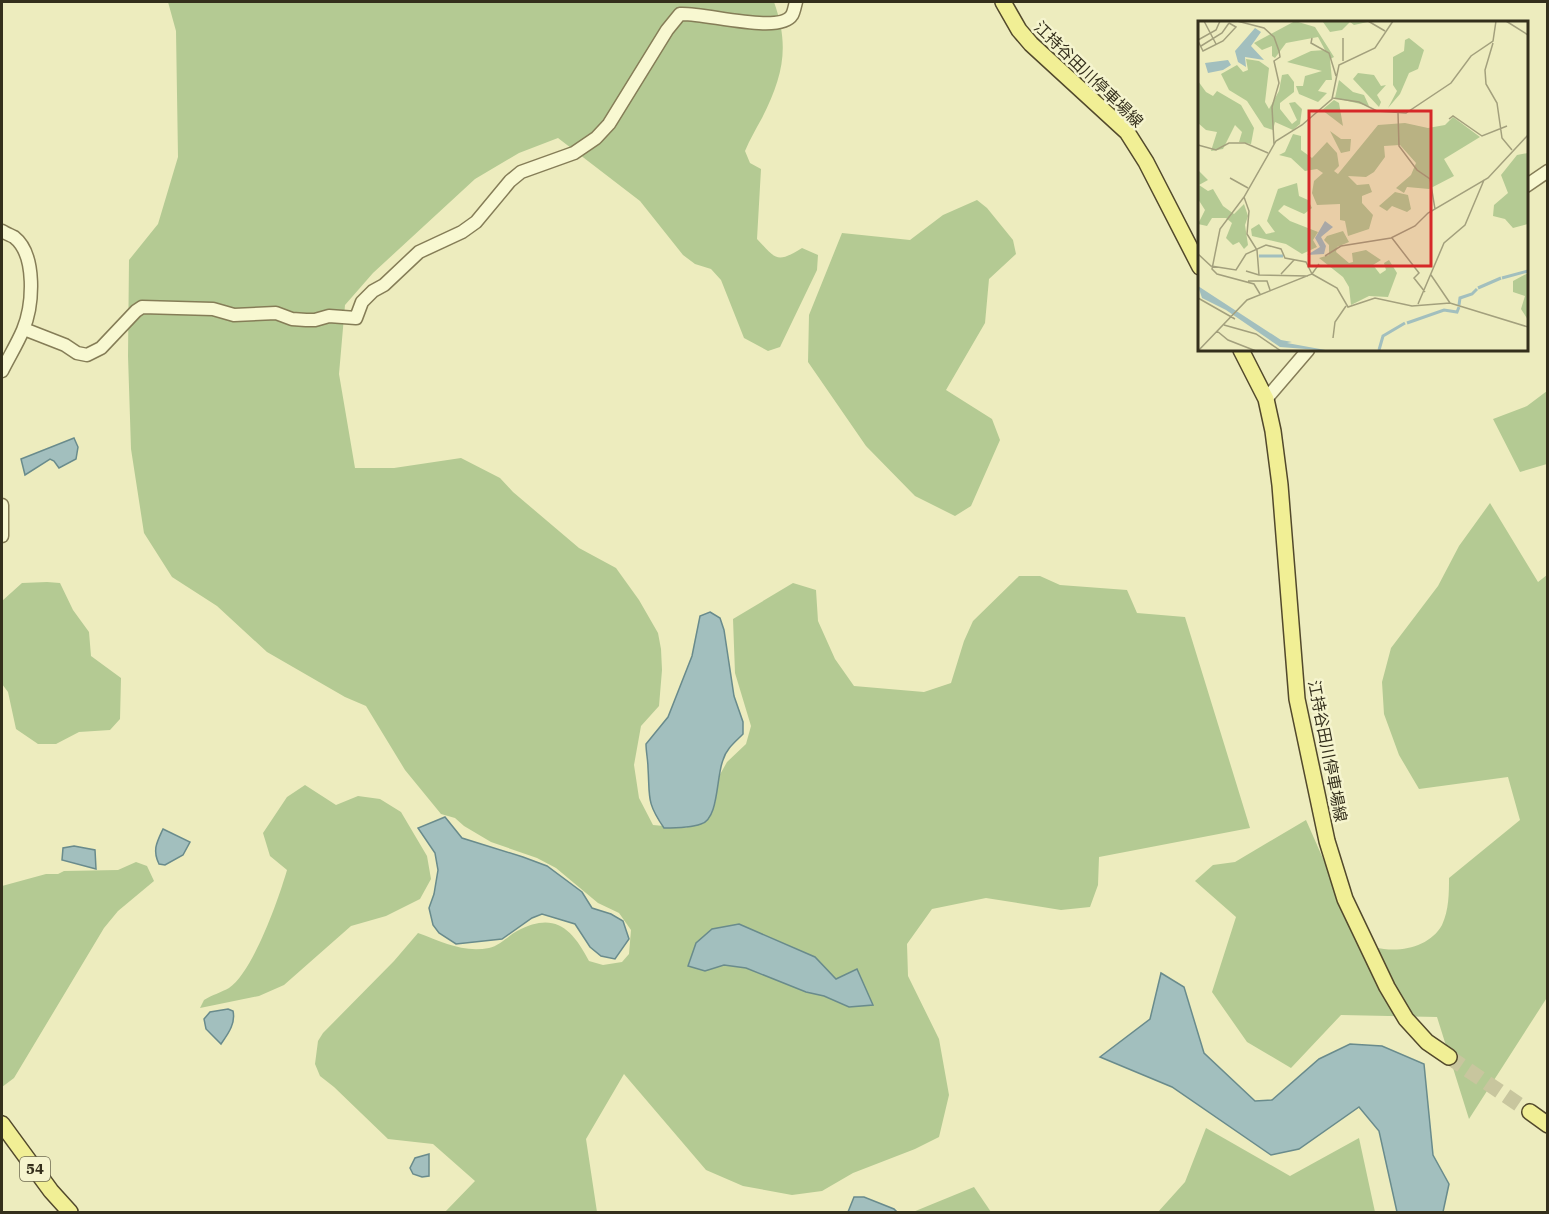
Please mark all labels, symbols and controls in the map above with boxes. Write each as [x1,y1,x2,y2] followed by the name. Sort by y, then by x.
[1030,17,1148,131] street label: 江持谷田川停車場線
[1198,21,1528,351] inset map
[1304,678,1352,824] street label: 江持谷田川停車場線
[20,1157,50,1181] road number: 54

